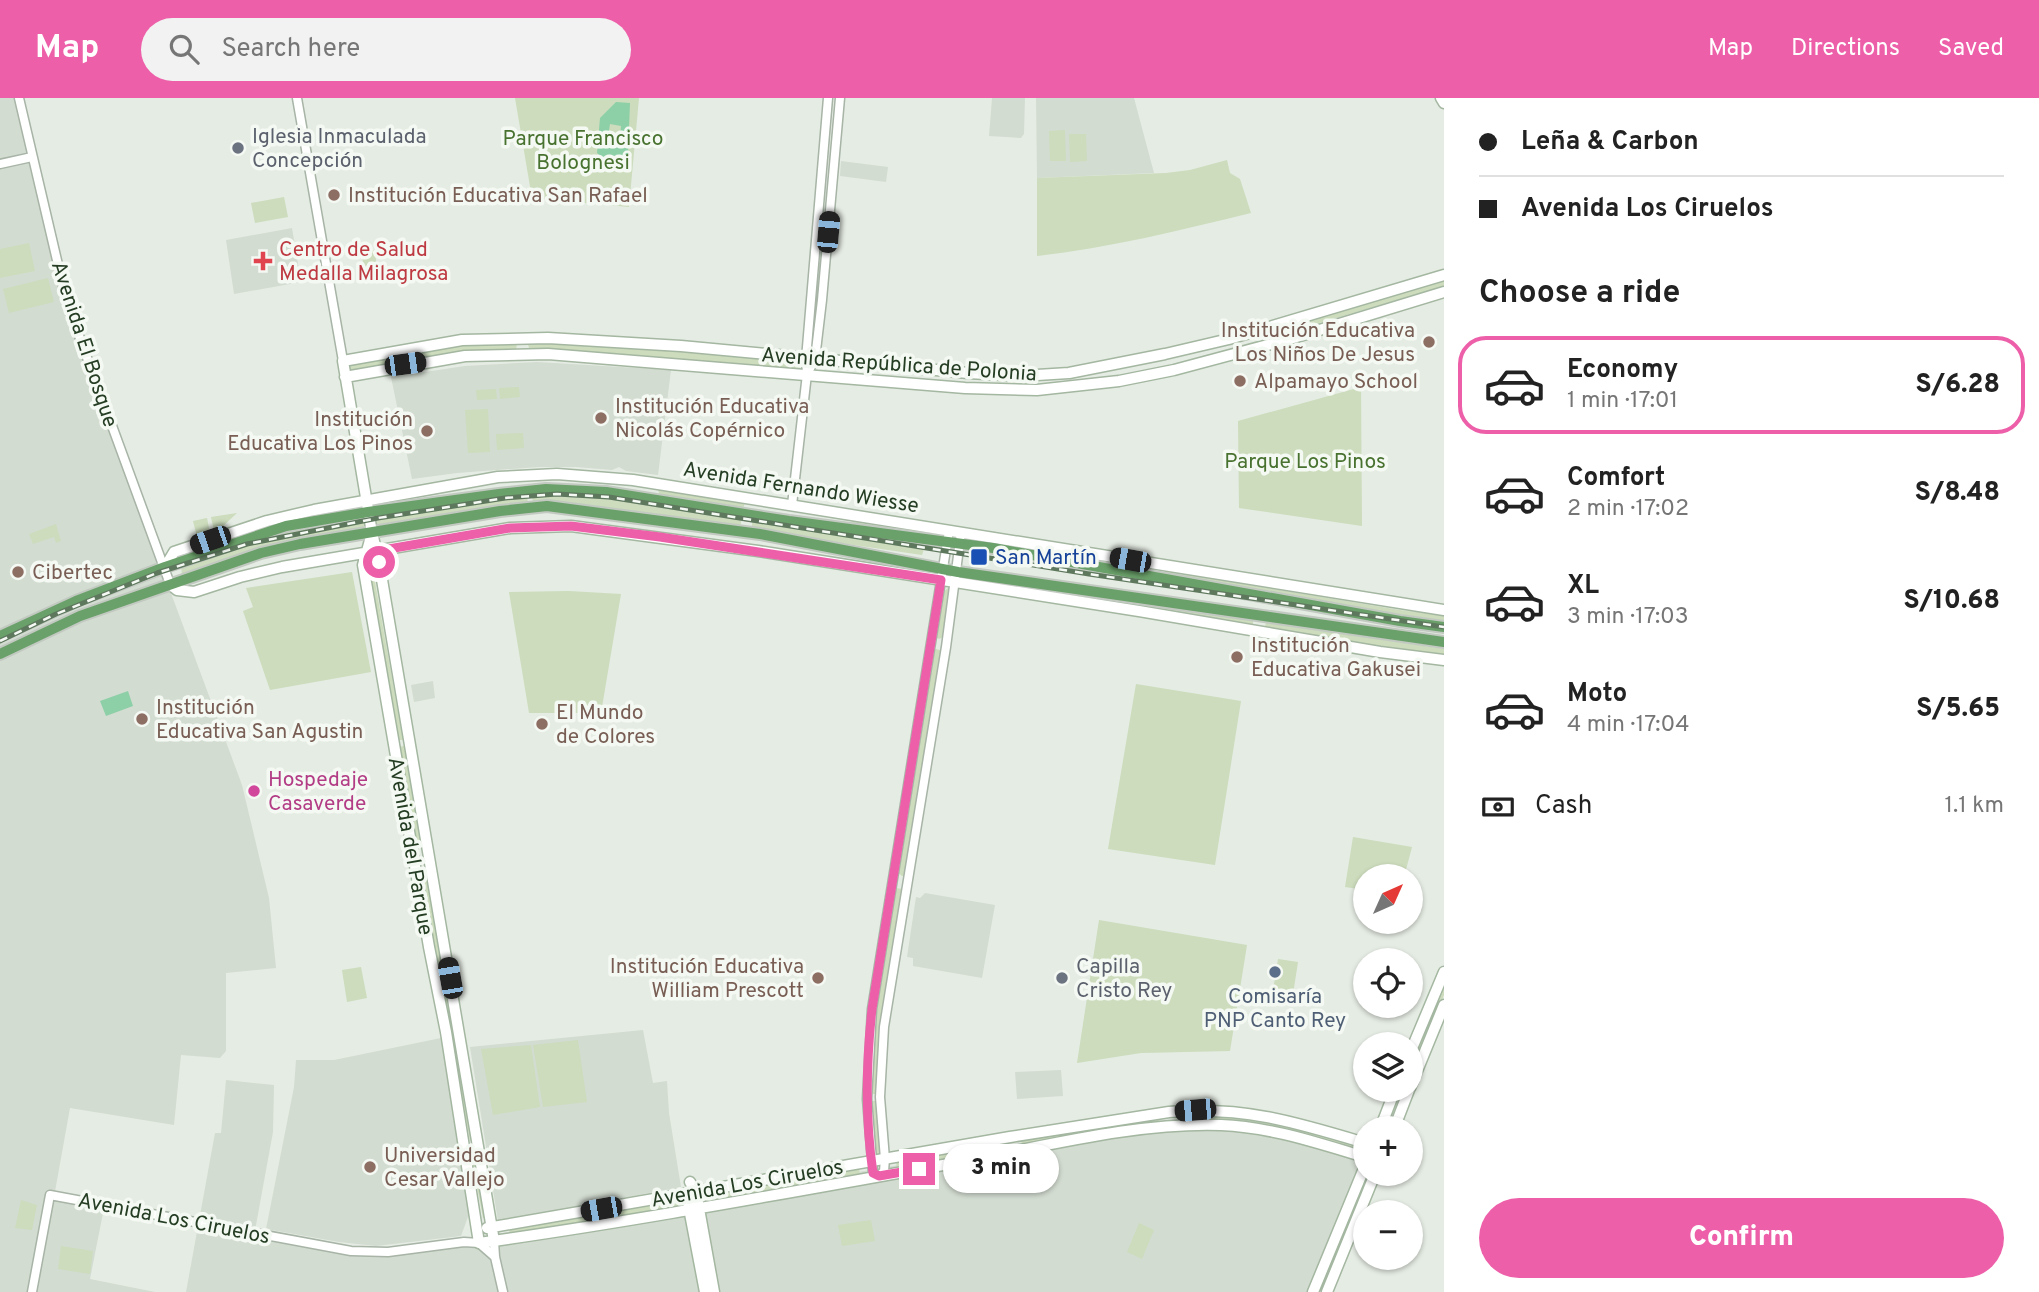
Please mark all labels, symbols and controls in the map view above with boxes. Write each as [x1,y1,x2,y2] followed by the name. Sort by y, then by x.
[141,18,631,81] search box
[35,28,99,70] text: Map
[165,30,203,68] icon: search
[221,33,360,66] text: Search here
[1708,34,1753,64] text: Map
[1791,34,1900,64] text: Directions
[1938,34,2004,64] text: Saved
[252,124,427,175] place label: Iglesia Inmaculada Concepción
[503,126,663,177] park label: Parque Francisco Bolognesi
[1521,126,1699,159] text: Leña & Carbon
[230,140,246,156] marker: Iglesia Inmaculada Concepción
[348,183,648,210] place label: Institución Educativa San Rafael
[326,187,342,203] marker: Institución Educativa San Rafael
[1521,193,1773,226] text: Avenida Los Ciruelos
[816,210,841,254] car
[279,237,448,288] place label: Centro de Salud Medalla Milagrosa
[253,251,273,271] marker: Centro de Salud Medalla Milagrosa
[44,258,123,431] street label: Avenida El Bosque
[1479,274,1680,314] text: Choose a ride
[1221,318,1415,369] place label: Institución Educativa Los Niños De Jesus
[1421,334,1437,350] marker: Institución Educativa Los Niños De Jesus
[760,342,1038,389] street label: Avenida República de Polonia
[383,351,428,377] car
[1483,354,1546,417] icon: car
[1567,354,1678,387] text: Economy
[1254,369,1418,396] place label: Alpamayo School
[1915,369,2000,402] text: S/6.28
[1232,373,1248,389] marker: Alpamayo School
[1567,387,1678,416] text: 1 min · 17:01
[615,394,809,445] place label: Institución Educativa Nicolás Copérnico
[227,407,413,458] place label: Institución Educativa Los Pinos
[593,410,609,426] marker: Institución Educativa Nicolás Copérnico
[419,423,435,439] marker: Institución Educativa Los Pinos
[1224,449,1386,476] park label: Parque Los Pinos
[681,457,921,520] street label: Avenida Fernando Wiesse
[1483,462,1546,525] icon: car
[1567,462,1665,495] text: Comfort
[1915,477,2000,510] text: S/8.48
[1567,495,1689,524] text: 2 min · 17:02
[187,523,234,557] car
[995,545,1097,572] place label: San Martín
[363,546,395,578] route start
[1108,546,1153,574] car
[969,547,989,567] marker: San Martín
[32,560,113,587] place label: Cibertec
[10,564,26,580] marker: Cibertec
[1483,570,1546,633] icon: car
[1567,570,1599,603] text: XL
[1904,585,2000,618] text: S/10.68
[1567,603,1689,632] text: 3 min · 17:03
[1251,633,1421,684] place label: Institución Educativa Gakusei
[1229,649,1245,665] marker: Institución Educativa Gakusei
[1483,678,1546,741] icon: car
[1567,678,1627,711] text: Moto
[1916,693,2000,726] text: S/5.65
[156,695,363,746] place label: Institución Educativa San Agustin
[556,700,655,751] place label: El Mundo de Colores
[134,711,150,727] marker: Institución Educativa San Agustin
[1567,711,1690,740] text: 4 min · 17:04
[534,716,550,732] marker: El Mundo de Colores
[381,755,438,937] street label: Avenida del Parque
[268,767,368,818] place label: Hospedaje Casaverde
[246,783,262,799] marker: Hospedaje Casaverde
[1479,788,1517,826] icon: cash
[1535,790,1592,823] text: Cash
[1945,792,2004,821] text: 1.1 km
[1353,864,1423,934] north arrow
[1353,864,1423,1270] map controls
[1353,948,1423,1018] button: locate
[610,954,804,1005] place label: Institución Educativa William Prescott
[1076,954,1172,1005] place label: Capilla Cristo Rey
[437,955,464,1001] car
[1267,964,1283,980] marker: Comisaría PNP Canto Rey
[810,970,826,986] marker: Institución Educativa William Prescott
[1054,970,1070,986] marker: Capilla Cristo Rey
[1204,984,1346,1035] place label: Comisaría PNP Canto Rey
[1353,1032,1423,1102] button: layers
[1174,1098,1217,1122] car
[1353,1116,1423,1186] button: +
[384,1143,505,1194] place label: Universidad Cesar Vallejo
[944,1144,1059,1194] callout: 3 min
[903,1153,935,1185] route end
[649,1154,846,1215] street label: Avenida Los Ciruelos
[971,1154,1031,1183] text: 3 min
[362,1159,378,1175] marker: Universidad Cesar Vallejo
[75,1188,272,1251] street label: Avenida Los Ciruelos
[579,1195,624,1223] car
[1479,1198,2004,1278] button: Confirm
[1353,1200,1423,1270] button: −

